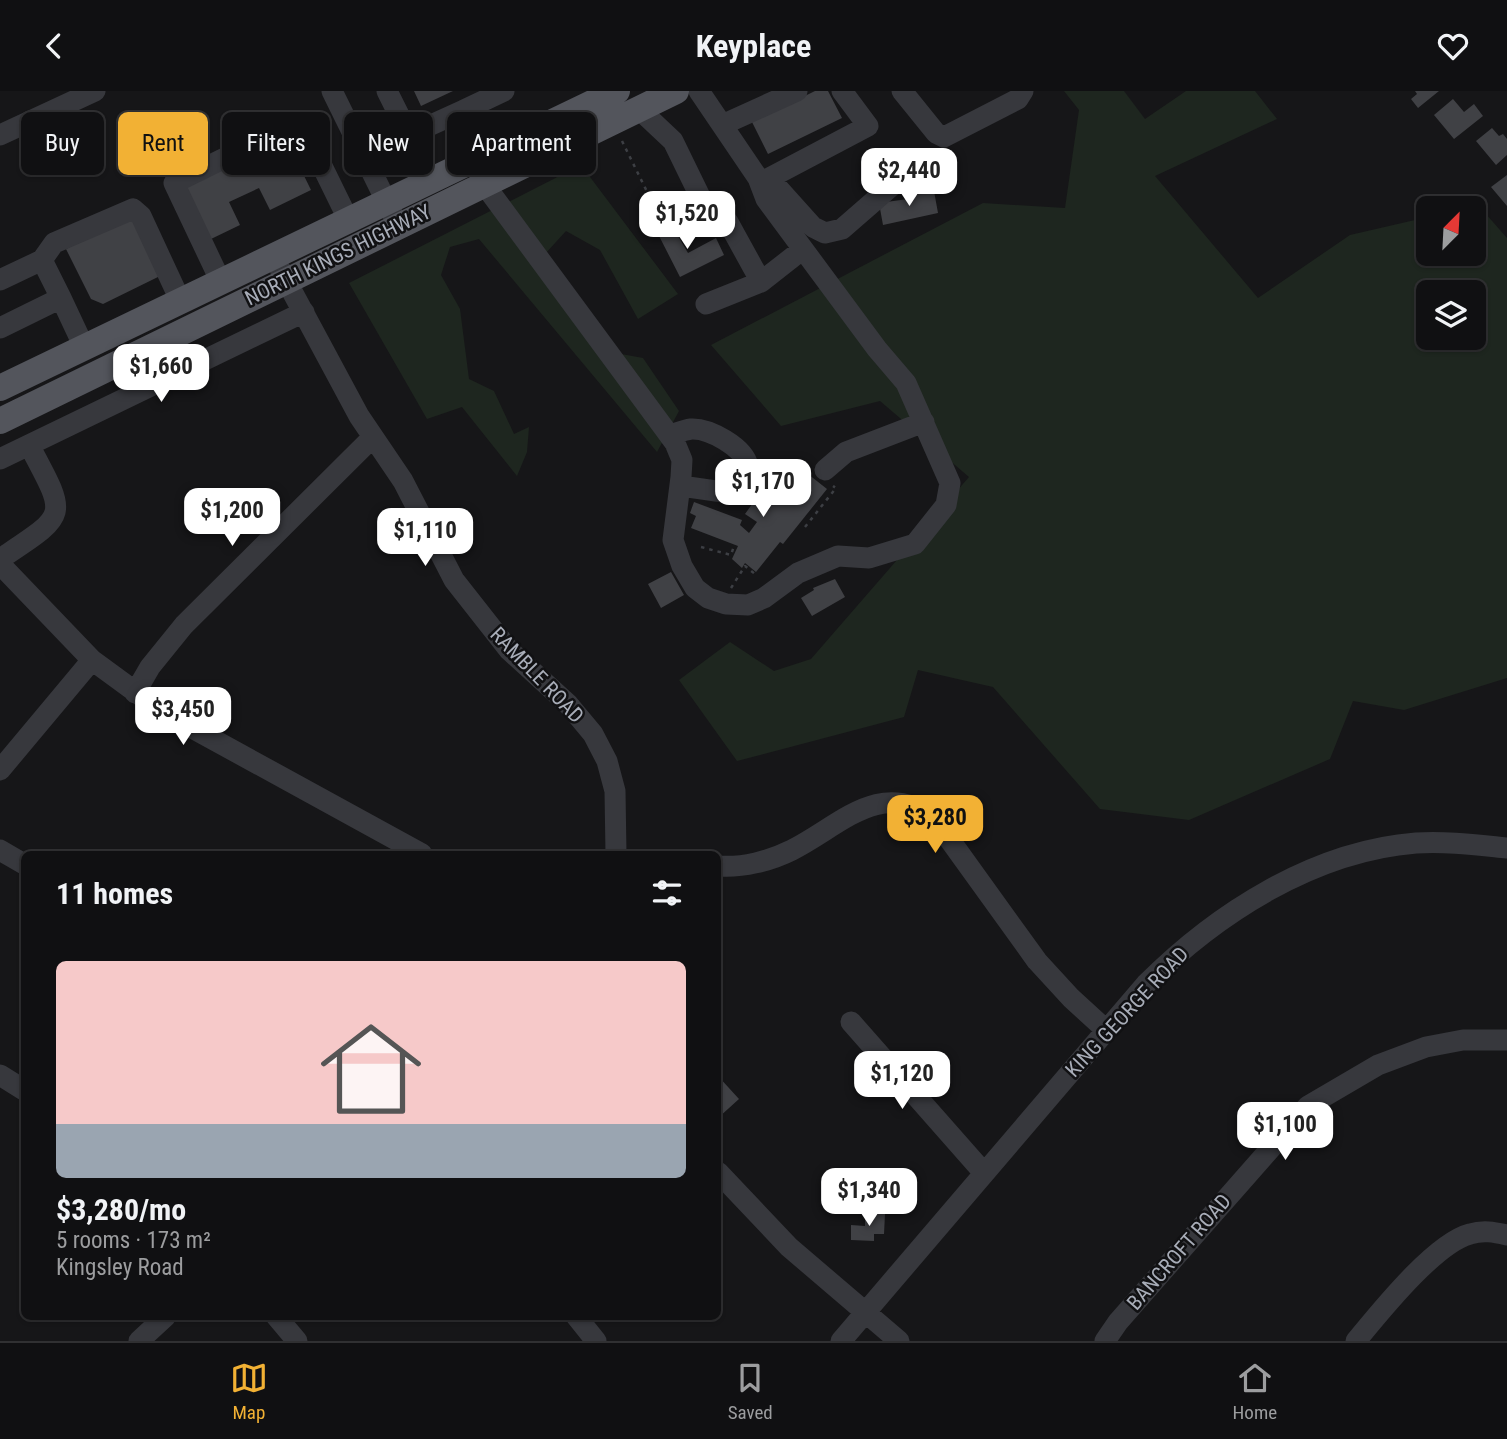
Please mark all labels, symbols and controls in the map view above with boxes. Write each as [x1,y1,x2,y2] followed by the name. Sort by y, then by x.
[35,27,73,65] icon: back
[696,27,811,65] text: Keyplace
[1434,27,1472,65] icon: heart
[21,112,104,175] chip: Buy
[118,112,208,175] chip: Rent
[222,112,330,175] chip: Filters
[344,112,433,175] chip: New
[447,112,596,175] chip: Apartment
[852,149,966,208] pin: $2,440
[877,157,941,184] text: $2,440
[630,191,744,251] pin: $1,520
[1416,196,1486,266] north arrow
[1416,196,1486,350] map controls
[241,200,435,310] street label: NORTH KINGS HIGHWAY
[655,200,719,227] text: $1,520
[1416,280,1486,350] button: layers
[104,345,218,404] pin: $1,660
[129,353,193,380] text: $1,660
[706,459,820,519] pin: $1,170
[731,468,795,495] text: $1,170
[175,489,289,548] pin: $1,200
[200,497,264,524] text: $1,200
[368,509,482,568] pin: $1,110
[393,517,457,544] text: $1,110
[485,622,589,728] street label: RAMBLE ROAD
[126,687,240,747] pin: $3,450
[151,696,215,723] text: $3,450
[878,795,992,855] pin: $3,280
[903,804,967,831] text: $3,280
[648,874,686,912] icon: filters
[56,876,173,911] text: 11 homes
[1061,942,1193,1082] street label: KING GEORGE ROAD
[308,1006,434,1132] icon: home
[845,1051,959,1111] pin: $1,120
[870,1060,934,1087] text: $1,120
[1228,1103,1342,1162] pin: $1,100
[1253,1111,1317,1138] text: $1,100
[812,1169,926,1228] pin: $1,340
[837,1177,901,1204] text: $1,340
[1122,1189,1236,1315] street label: BANCROFT ROAD
[56,1192,186,1227] text: $3,280/mo
[56,1227,211,1254] text: 5 rooms · 173 m²
[56,1254,184,1281] text: Kingsley Road
[230,1359,268,1424] tab: Map
[728,1359,773,1424] tab: Saved
[1233,1359,1277,1424] tab: Home

